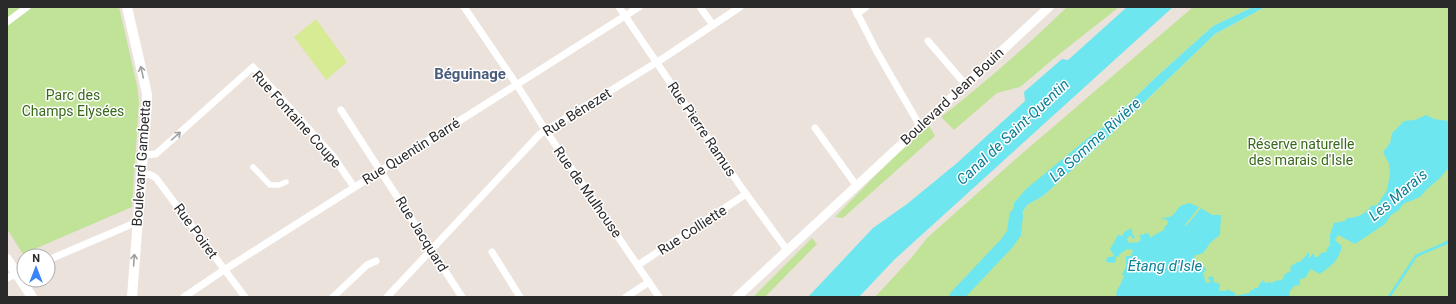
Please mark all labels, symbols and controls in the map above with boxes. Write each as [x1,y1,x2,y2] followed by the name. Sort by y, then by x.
[897,44,1007,148] street label: Boulevard Jean Bouin
[434,65,506,83] district label: Béguinage
[137,66,145,79] one-way arrow
[249,67,345,171] street label: Rue Fontaine Coupe
[953,75,1073,189] water label: Canal de Saint-Quentin
[664,79,740,179] street label: Rue Pierre Ramus
[540,84,614,139] street label: Rue Bénezet
[22,87,124,119] park label: Parc des Champs Elysées
[1046,94,1145,186] water label: La Somme Rivière
[129,99,153,227] street label: Boulevard Gambetta
[359,115,463,187] street label: Rue Quentin Barré
[171,132,181,141] one-way arrow
[1247,136,1355,168] park label: Réserve naturelle des marais d'Isle
[551,143,625,241] street label: Rue de Mulhouse
[1365,165,1431,225] water label: Les Marais
[393,193,451,275] street label: Rue Jacquard
[171,200,222,262] street label: Rue Poiret
[655,202,729,258] street label: Rue Colliette
[16,248,56,288] north arrow
[32,252,40,265] text: N
[131,254,138,267] one-way arrow
[1128,257,1202,275] water label: Étang d'Isle

